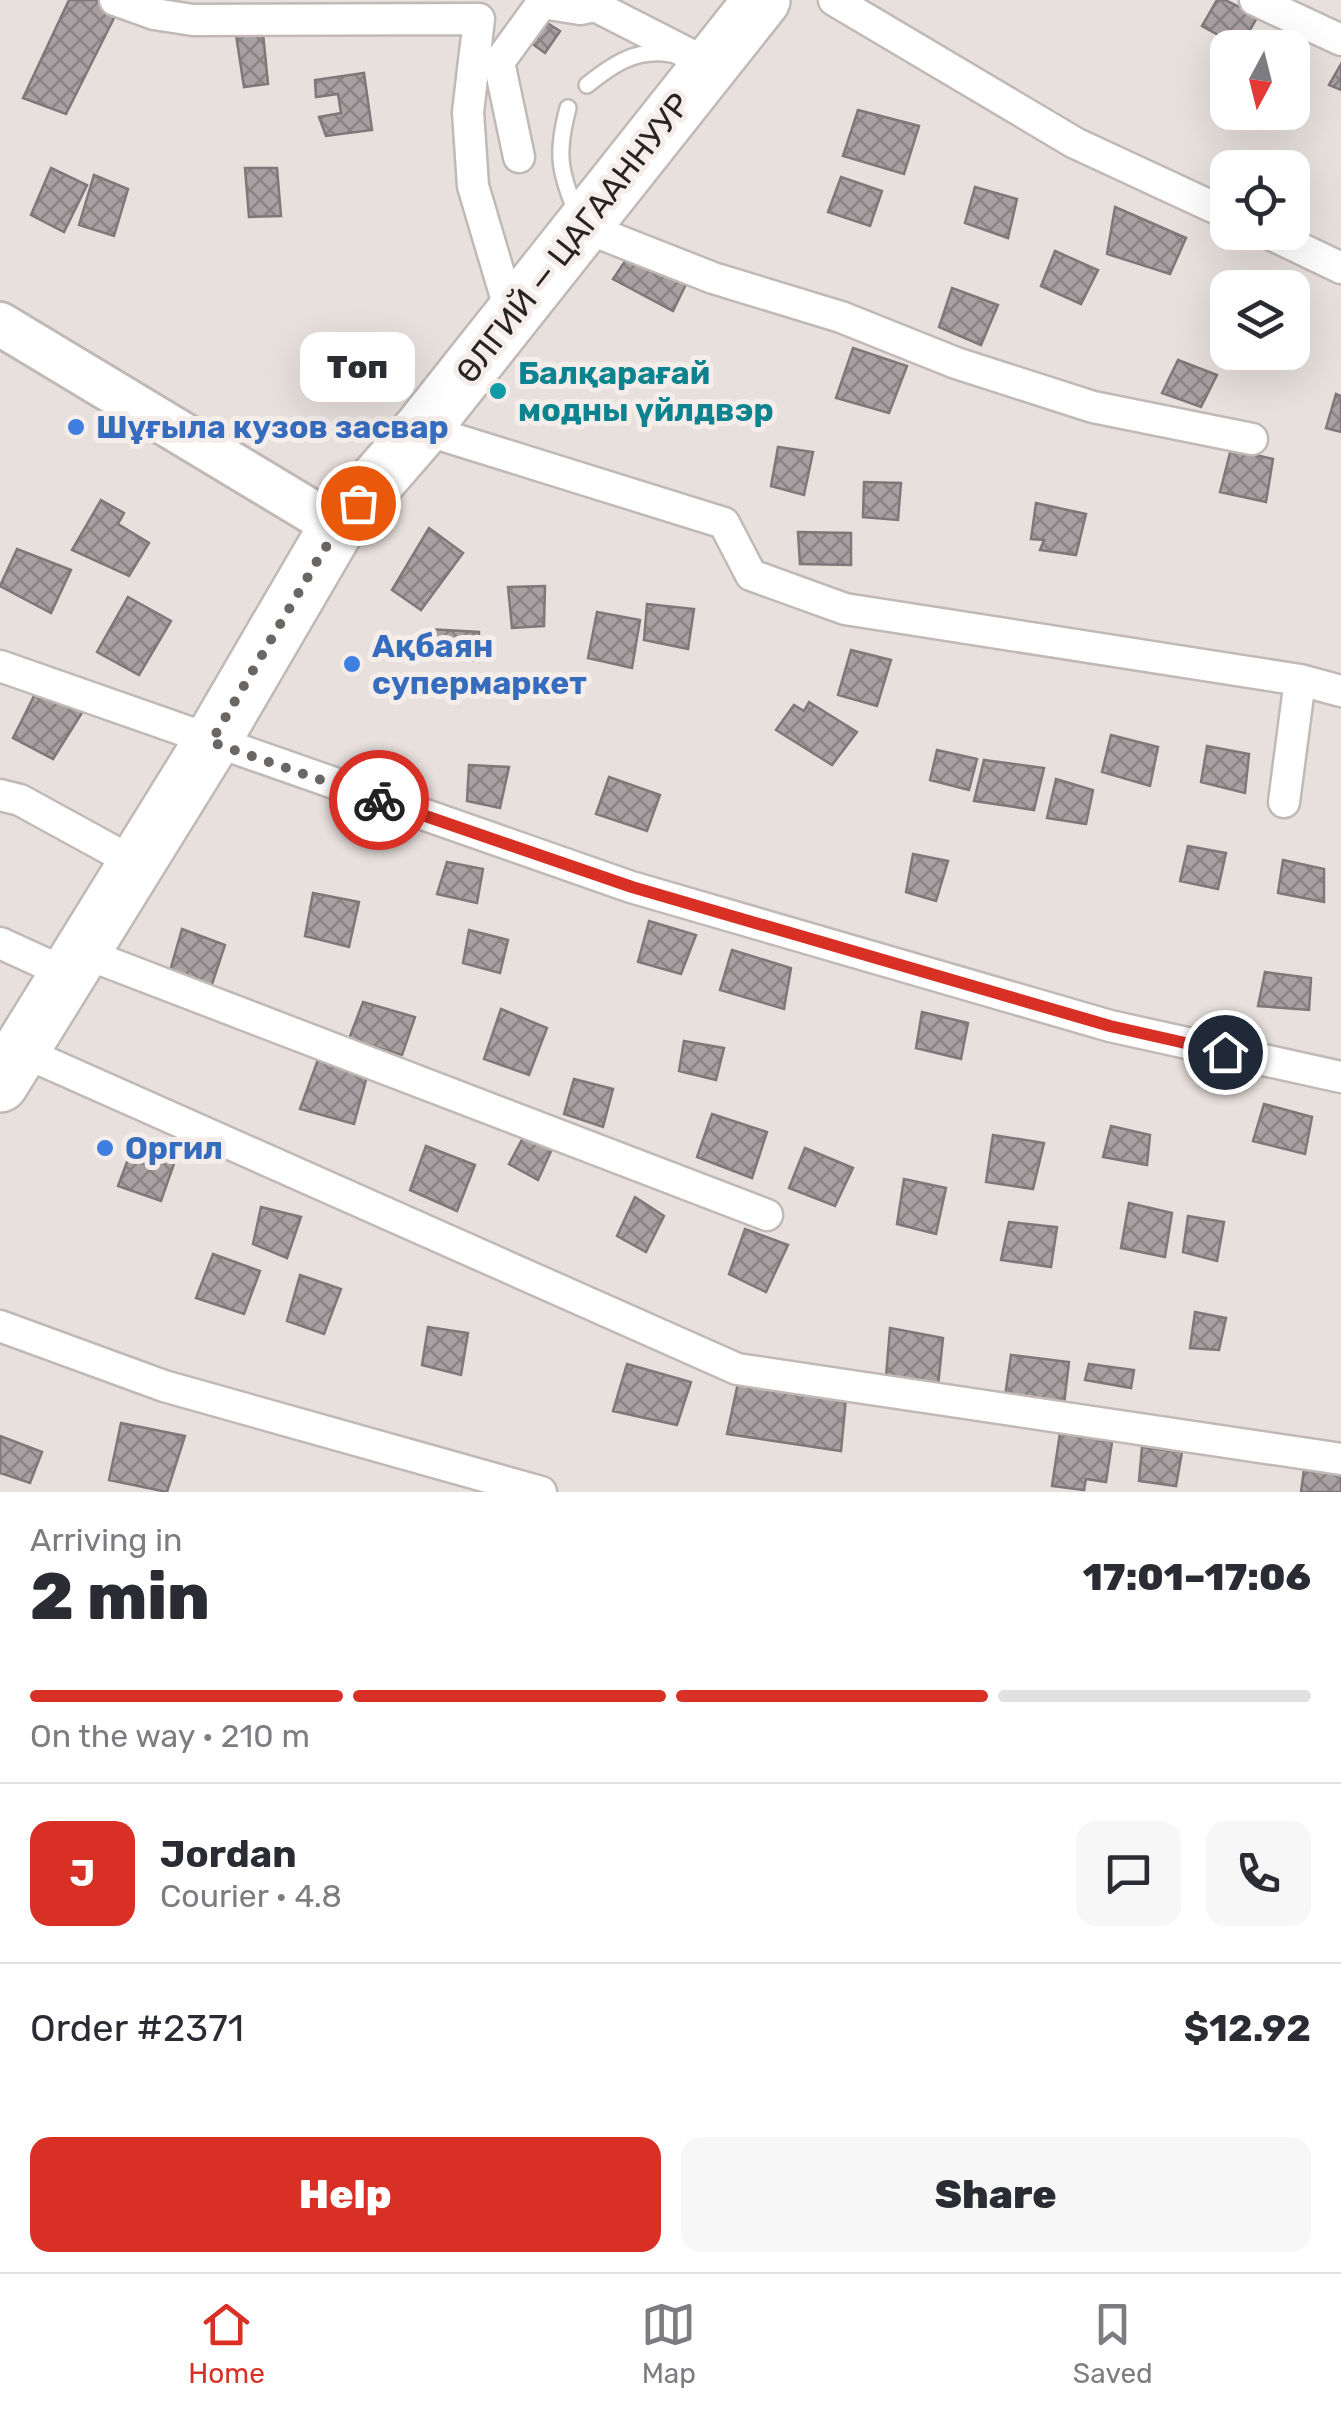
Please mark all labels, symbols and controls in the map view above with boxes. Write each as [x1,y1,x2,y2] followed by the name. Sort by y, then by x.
[1210,30,1310,130] north arrow
[1210,30,1310,370] map controls
[448,86,698,390] street label: ӨЛГИЙ — ЦАГААННУУР
[1210,150,1310,250] button: locate
[1210,270,1310,370] button: layers
[300,333,416,403] callout: Топ
[327,348,388,386] text: Топ
[518,354,774,429] place label: Балқарағай модны үйлдвэр
[487,380,509,402] marker: Балқарағай модны үйлдвэр
[96,408,449,446] place label: Шұғыла кузов засвар
[65,416,87,438] marker: Шұғыла кузов засвар
[316,461,401,546] pin
[331,476,386,531] icon: bag
[372,627,587,702] place label: Ақбаян супермаркет
[341,653,363,675] marker: Ақбаян супермаркет
[329,750,429,850] courier
[352,773,407,828] icon: bike
[1183,1010,1268,1095] pin
[1198,1025,1253,1080] icon: home
[125,1129,223,1167] place label: Оргил
[94,1137,116,1159] marker: Оргил
[30,1521,182,1559] text: Arriving in
[1083,1554,1311,1600] text: 17:01–17:06
[30,1558,210,1635] text: 2 min
[30,1717,310,1755] text: On the way · 210 m
[1076,1821,1181,1926] button: chat
[1206,1821,1311,1926] button: phone
[160,1831,297,1877] text: Jordan
[70,1850,95,1896] text: J
[160,1877,342,1915] text: Courier · 4.8
[30,2005,244,2051] text: Order #2371
[1184,2005,1311,2051] text: $12.92
[30,2137,661,2252] button: Help
[681,2137,1311,2252] button: Share
[188,2297,265,2390] tab: Home
[641,2297,696,2390] tab: Map
[1073,2297,1153,2390] tab: Saved

